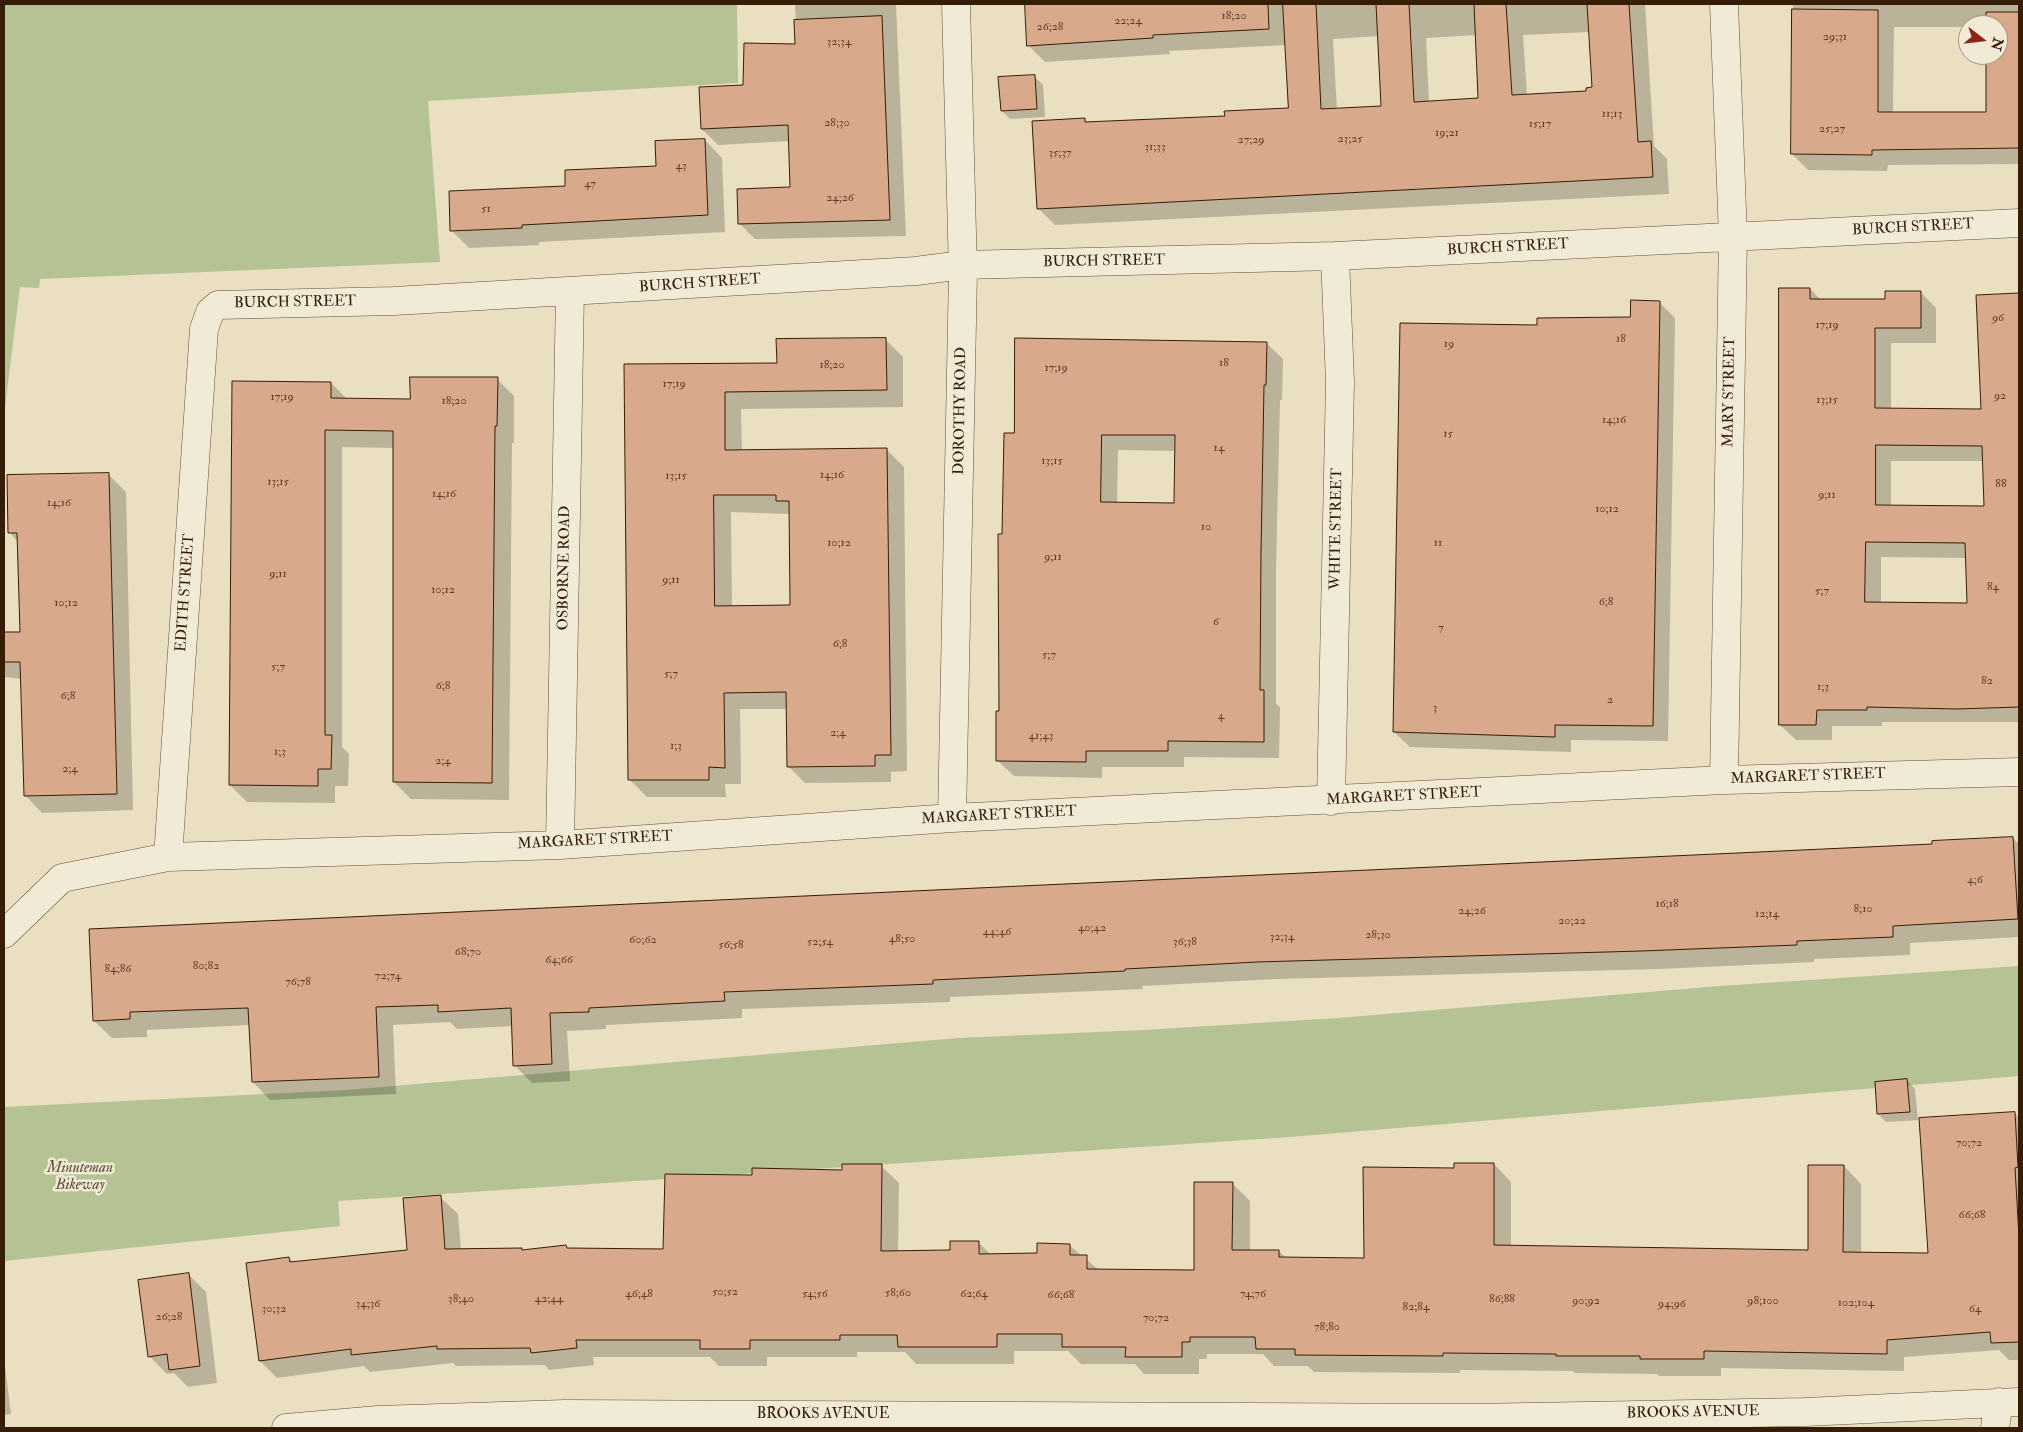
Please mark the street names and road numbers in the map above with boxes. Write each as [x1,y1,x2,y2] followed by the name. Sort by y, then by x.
[1852,216,1974,240] street label: BURCH STREET
[1447,236,1569,260] street label: BURCH STREET
[1043,252,1165,272] street label: BURCH STREET
[638,271,762,297] street label: BURCH STREET
[234,293,356,313] street label: BURCH STREET
[1720,336,1740,448] street label: MARY STREET
[951,347,971,475] street label: DOROTHY ROAD
[1327,468,1347,590] street label: WHITE STREET
[555,505,575,631] street label: OSBORNE ROAD
[173,533,199,653] street label: EDITH STREET
[1730,765,1886,789] street label: MARGARET STREET
[1326,784,1482,810] street label: MARGARET STREET
[921,803,1077,829] street label: MARGARET STREET
[517,828,673,854] street label: MARGARET STREET
[1626,1403,1760,1423] street label: BROOKS AVENUE
[756,1406,890,1424] street label: BROOKS AVENUE

